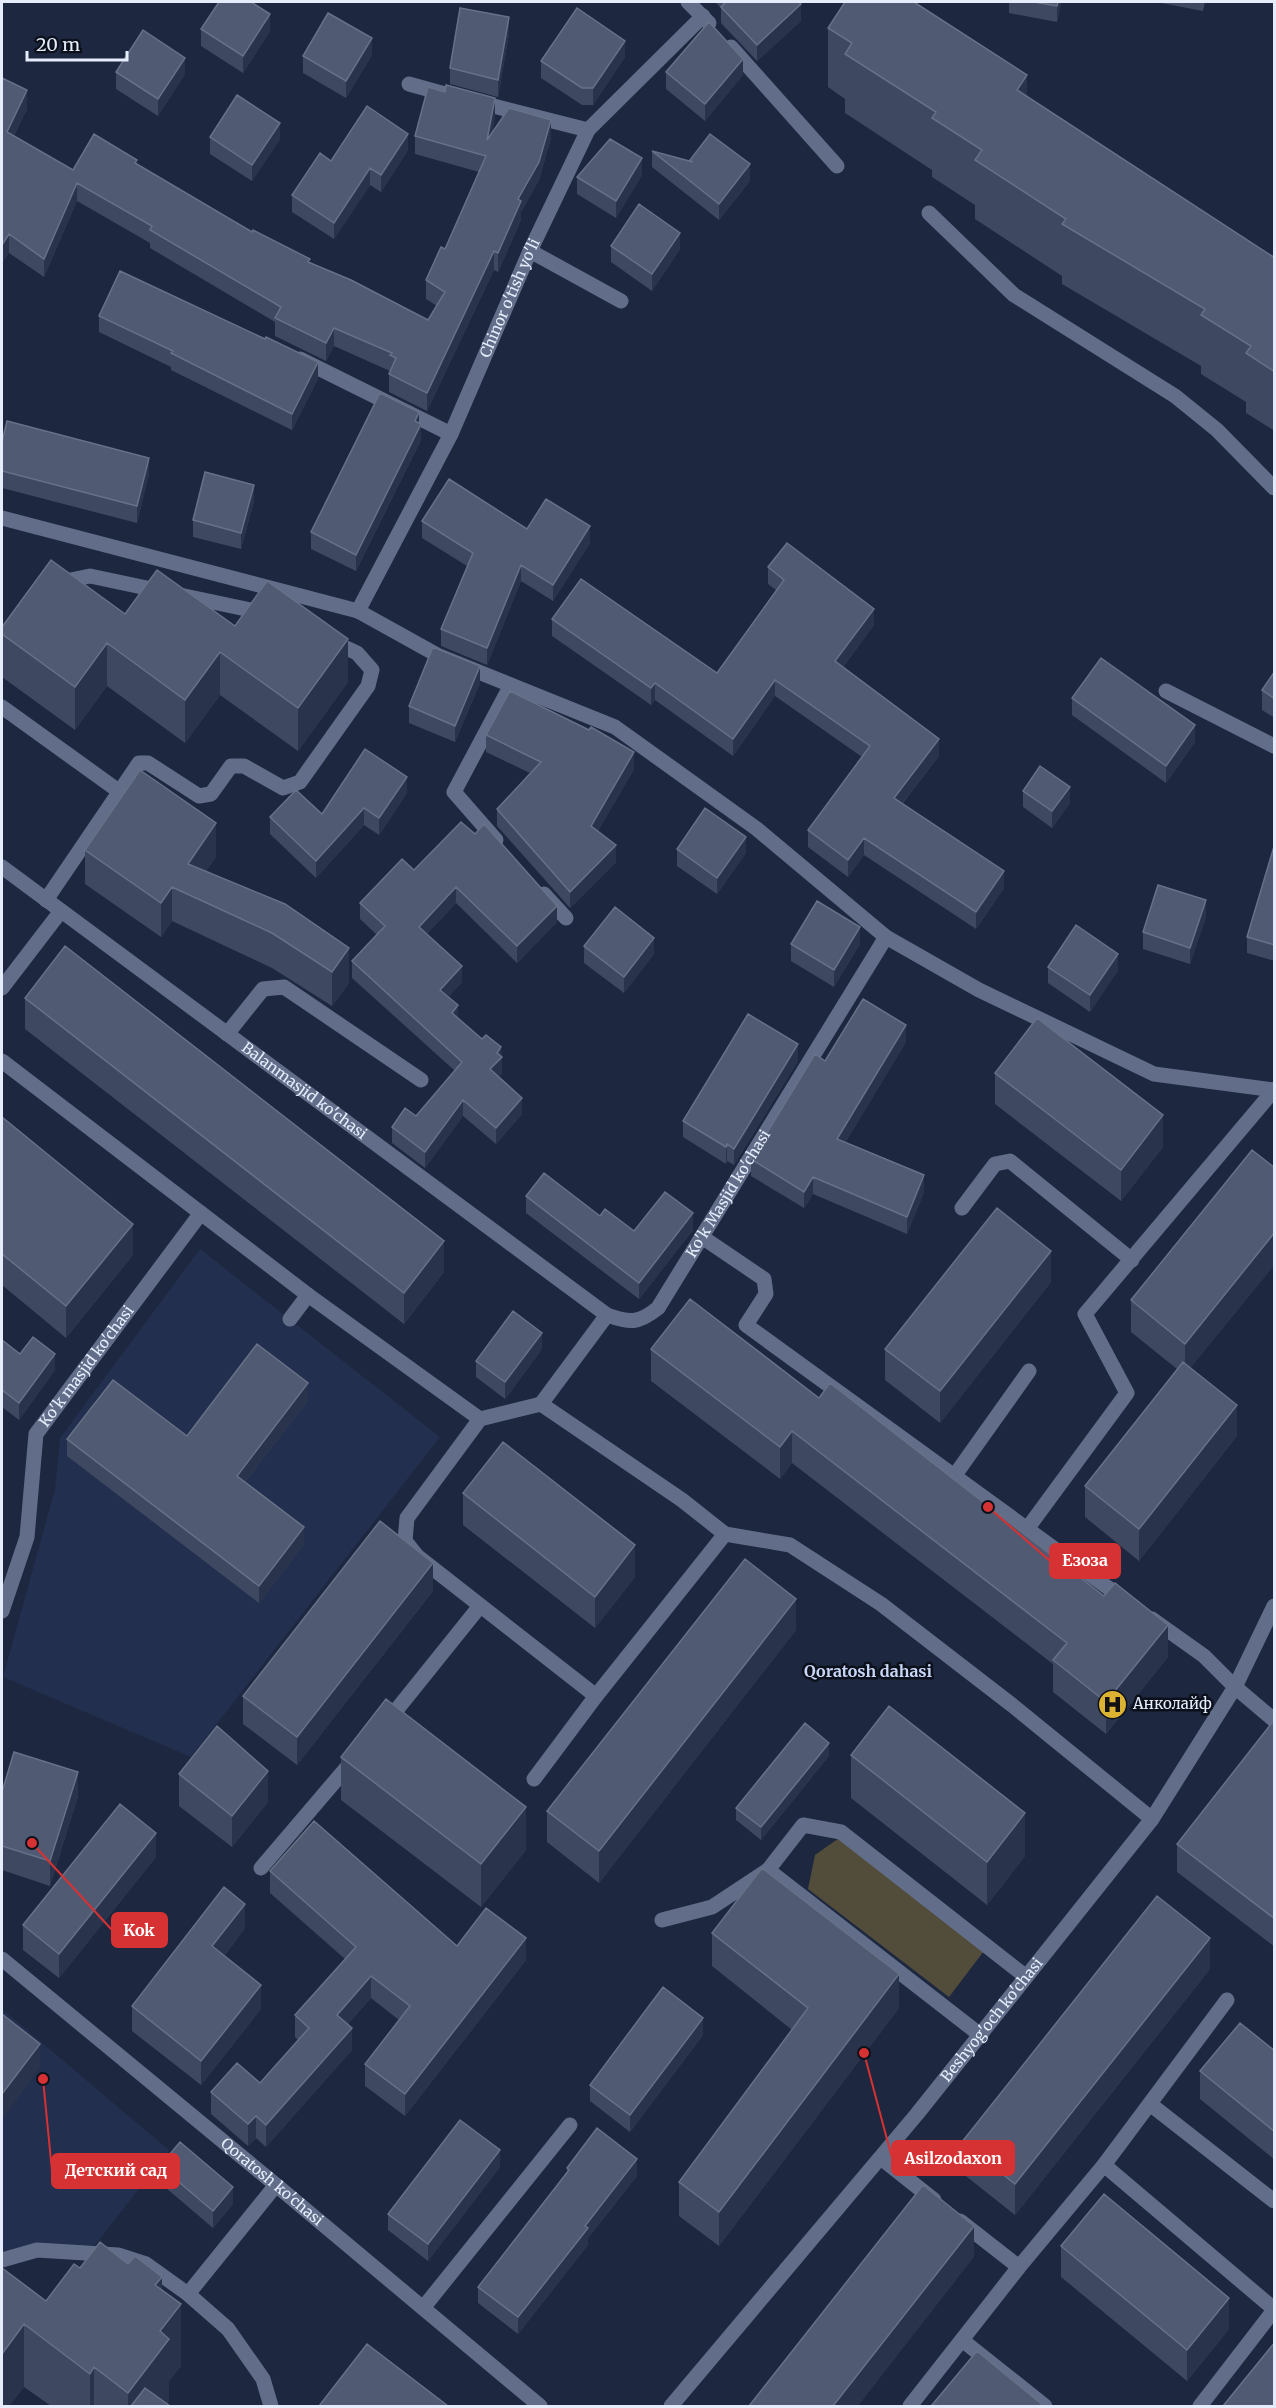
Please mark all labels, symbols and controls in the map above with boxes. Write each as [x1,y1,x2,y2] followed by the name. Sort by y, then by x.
[27,24,128,62] scale bar
[36,33,80,56] text: 20 m
[475,235,544,360] street label: Chinor o'tish yo'li
[238,1038,371,1143] street label: Balanmasjid ko'chasi
[681,1126,774,1261] street label: Ko'k Masjid ko'chasi
[35,1302,138,1430] street label: Ko'k masjid ko'chasi
[1050,1544,1120,1578] callout: Езоза
[1062,1550,1108,1570] text: Езоза
[804,1661,932,1681] district label: Qoratosh dahasi
[1096,1688,1128,1720] hospital icon: Анколайф
[1132,1694,1212,1713] place label: Анколайф
[112,1913,167,1947] callout: Kok
[123,1920,155,1940] text: Kok
[936,1954,1047,2085] street label: Beshyog'och ko'chasi
[217,2133,327,2230] street label: Qoratosh ko'chasi
[892,2141,1014,2175] callout: Asilzodaxon
[903,2148,1002,2168] text: Asilzodaxon
[52,2154,179,2188] callout: Детский сад
[65,2160,167,2180] text: Детский сад

